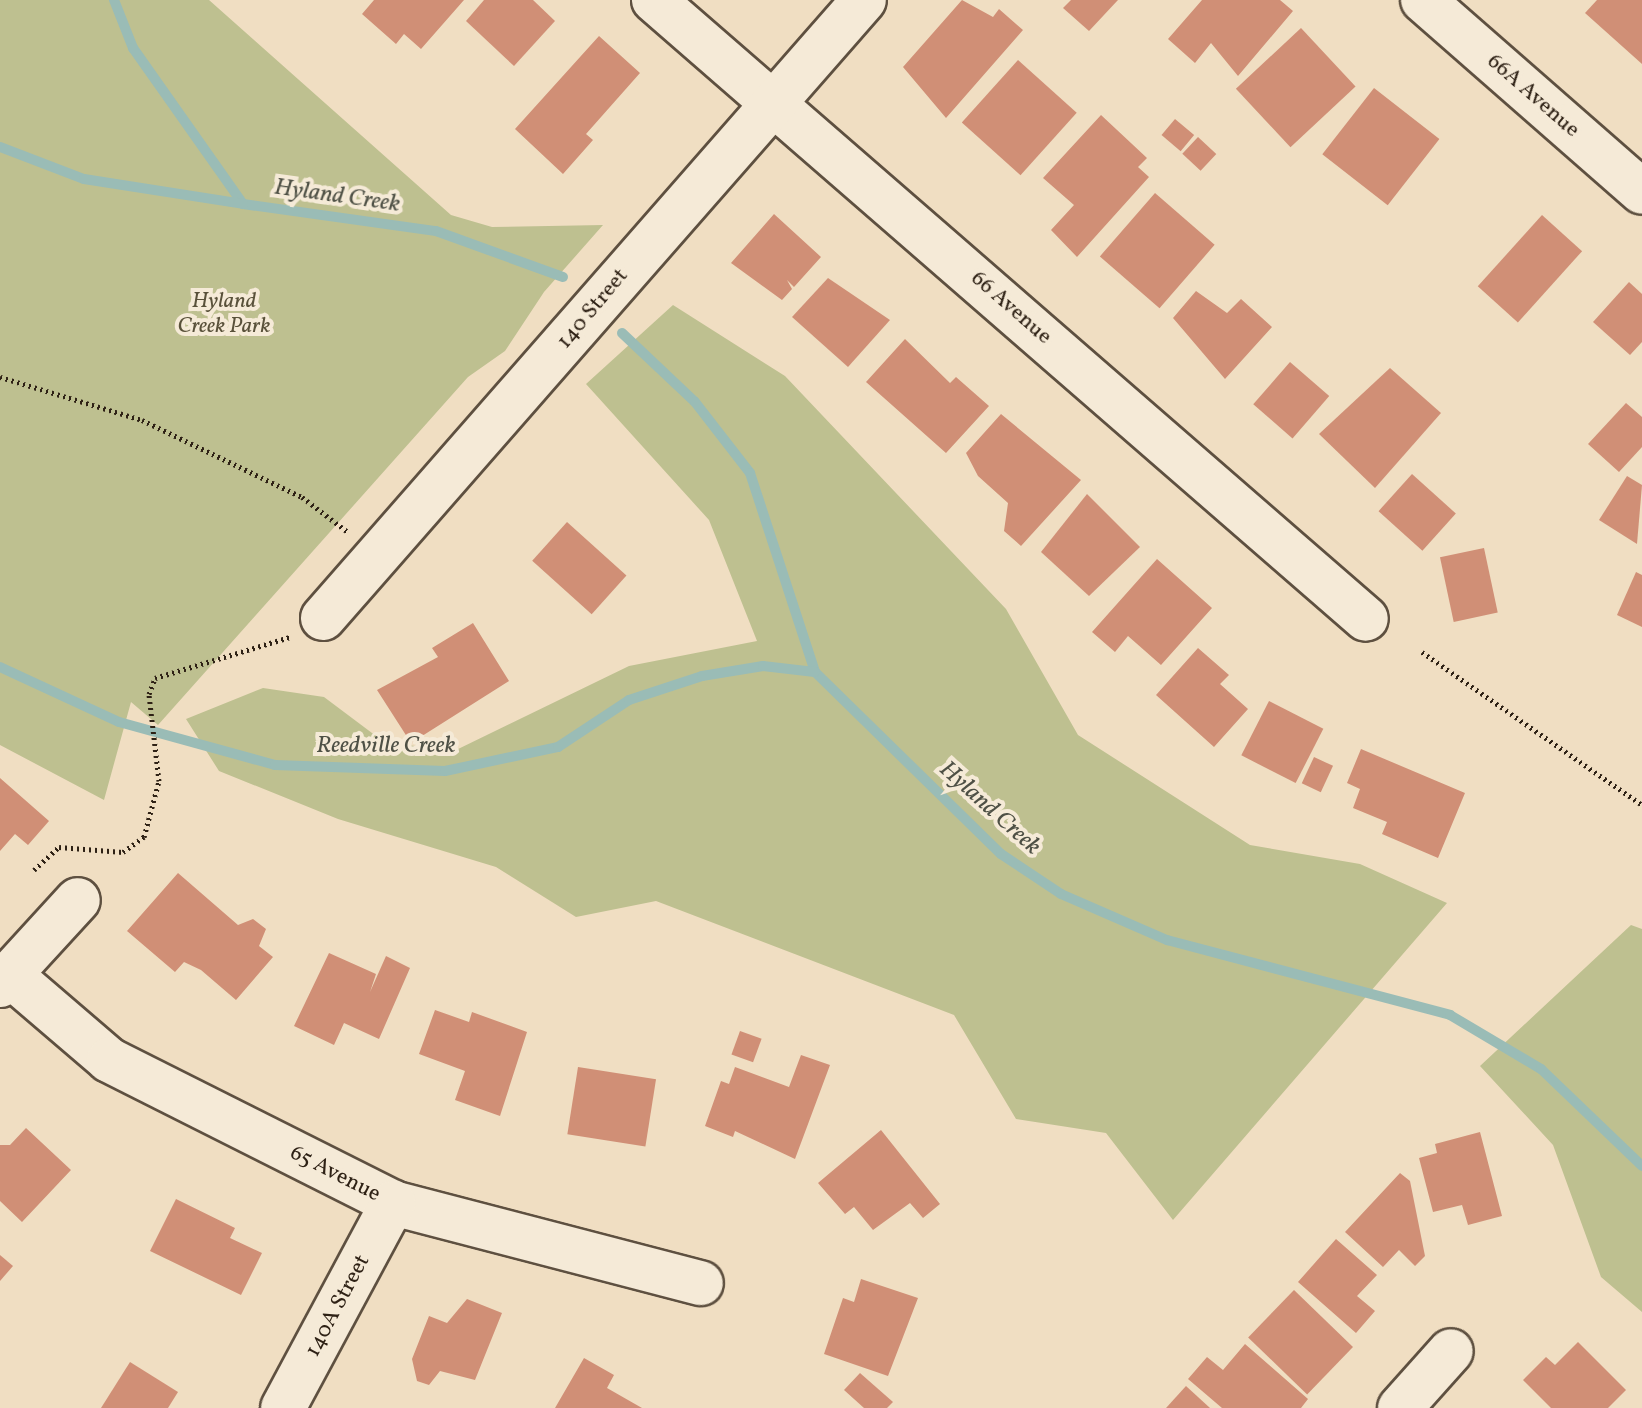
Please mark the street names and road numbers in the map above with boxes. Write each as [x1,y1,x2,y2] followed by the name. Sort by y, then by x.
[1481,49,1585,143] street label: 66A Avenue
[552,264,634,354] street label: 140 Street
[965,266,1057,350] street label: 66 Avenue
[285,1140,385,1208] street label: 65 Avenue
[300,1250,376,1362] street label: 140A Street

